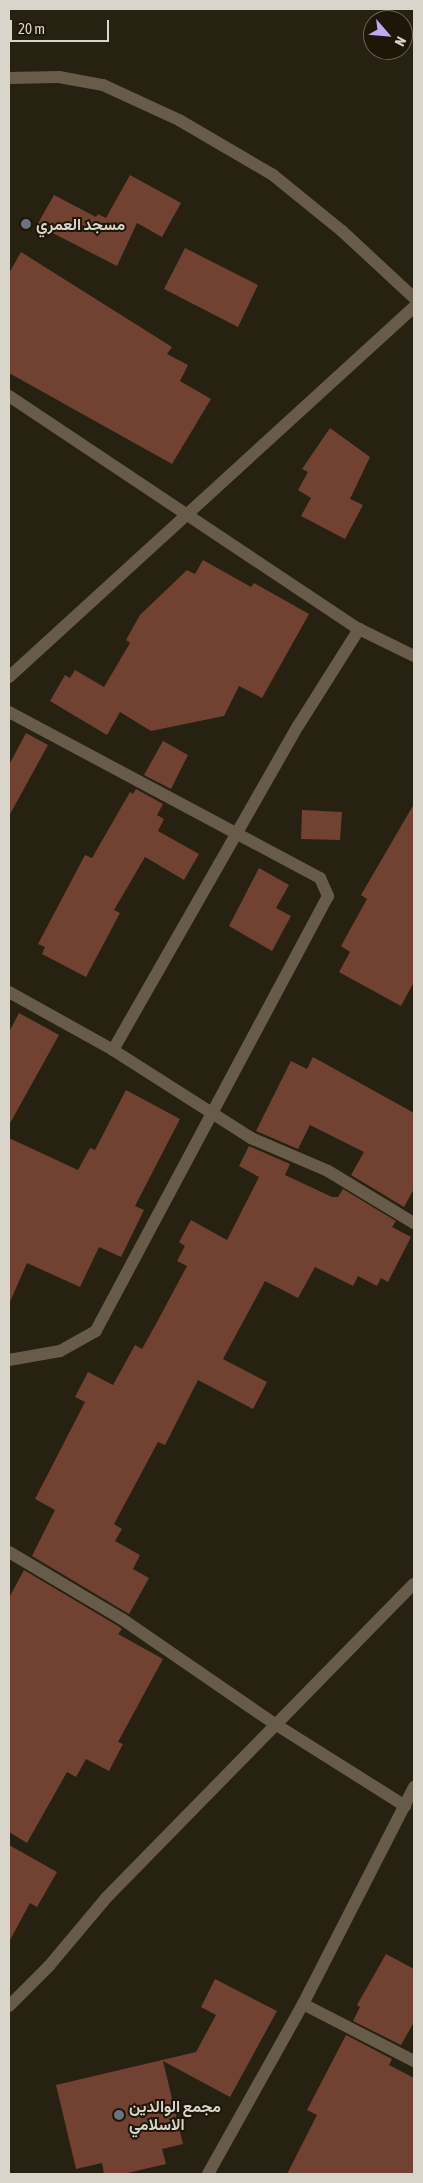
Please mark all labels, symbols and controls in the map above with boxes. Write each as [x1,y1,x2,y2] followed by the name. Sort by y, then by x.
[12,10,111,42] scale bar
[363,10,413,60] north arrow
[18,20,45,37] text: 20 m
[391,34,409,49] text: N
[36,214,125,234] place label: مسجد العمري
[20,218,32,230] marker: مسجد العمري
[129,2096,221,2134] place label: مجمع الوالدين الاسلامي
[113,2109,125,2121] marker: مجمع الوالدين الاسلامي

